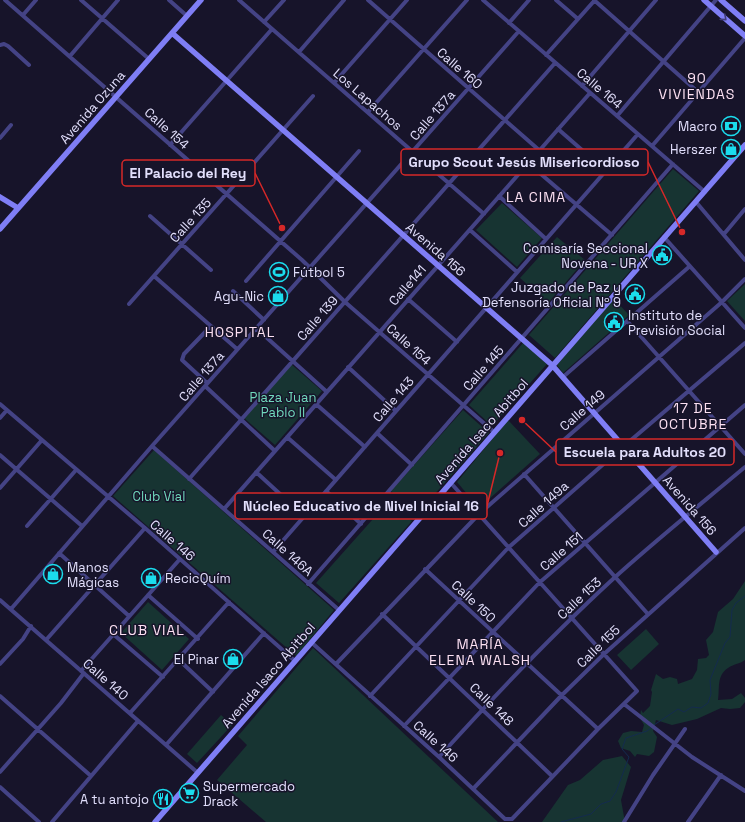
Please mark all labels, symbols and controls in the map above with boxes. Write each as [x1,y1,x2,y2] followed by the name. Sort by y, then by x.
[720,13,727,20] one-way arrow
[433,44,486,93] street label: Calle 160
[573,64,626,112] street label: Calle 164
[330,65,406,134] street label: Los Lapachos
[56,67,129,147] street label: Avenida Ozuna
[659,69,735,103] district label: 90 VIVIENDAS
[406,86,459,144] street label: Calle 137a
[141,104,193,153] street label: Calle 154
[720,115,742,137] bank icon: Macro
[678,118,717,135] place label: Macro
[720,138,742,160] shop icon: Herszer
[670,141,717,158] place label: Herszer
[401,149,648,175] callout: Grupo Scout Jesús Misericordioso
[408,153,640,171] text: Grupo Scout Jesús Misericordioso
[122,160,255,186] callout: El Palacio del Rey
[129,164,247,182] text: El Palacio del Rey
[506,188,566,206] district label: LA CIMA
[166,194,215,246] street label: Calle 135
[402,219,469,280] street label: Avenida 156
[523,240,648,272] place label: Comisaría Seccional Novena - UR X
[651,244,673,266] public building icon: Comisaría Seccional Novena - UR X
[268,261,290,283] sports icon: Fútbol 5
[385,261,430,309] street label: Calle141
[293,264,345,281] place label: Fútbol 5
[482,279,621,311] place label: Juzgado de Paz y Defensoría Oficial Nº 9
[624,283,646,305] public building icon: Juzgado de Paz y Defensoría Oficial Nº 9
[267,285,289,307] shop icon: Agu-Nic
[214,288,264,305] place label: Agu-Nic
[293,292,342,344] street label: Calle 139
[628,307,725,339] place label: Instituto de Previsión Social
[603,311,625,333] public building icon: Instituto de Previsión Social
[383,320,435,369] street label: Calle 154
[205,323,275,341] district label: HOSPITAL
[459,342,508,394] street label: Calle 145
[175,347,228,405] street label: Calle 137a
[369,373,418,426] street label: Calle 143
[431,375,532,488] street label: Avenida Isaco Abitbol
[556,386,609,435] street label: Calle 149
[250,389,316,421] park label: Plaza Juan Pablo II
[659,399,727,433] district label: 17 DE OCTUBRE
[556,439,734,465] callout: Escuela para Adultos 20
[564,443,726,461] text: Escuela para Adultos 20
[659,472,720,539] street label: Avenida 156
[515,477,573,532] street label: Calle 149a
[133,488,185,505] park label: Club Vial
[235,493,487,519] callout: Núcleo Educativo de Nivel Inicial 16
[243,497,479,515] text: Núcleo Educativo de Nivel Inicial 16
[146,516,199,565] street label: Calle 146
[259,525,317,580] street label: Calle 146A
[536,528,586,575] street label: Calle 151
[67,559,119,591] place label: Manos Mágicas
[42,563,64,585] shop icon: Manos Mágicas
[140,567,162,589] shop icon: RecicQuím
[165,570,231,587] place label: RecicQuím
[554,574,605,623] street label: Calle 153
[448,576,499,626] street label: Calle 150
[218,619,319,732] street label: Avenida Isaco Abitbol
[109,621,185,639] district label: CLUB VIAL
[573,621,624,671] street label: Calle 155
[429,635,531,669] district label: MARÍA ELENA WALSH
[222,648,244,670] shop icon: El Pinar
[174,651,219,668] place label: El Pinar
[79,655,132,704] street label: Calle 140
[466,679,517,730] street label: Calle 148
[410,717,462,766] street label: Calle 146
[203,778,295,810] place label: Supermercado Drack
[178,782,200,804] supermarket icon: Supermercado Drack
[152,788,174,810] restaurant icon: A tu antojo
[80,791,149,808] place label: A tu antojo

